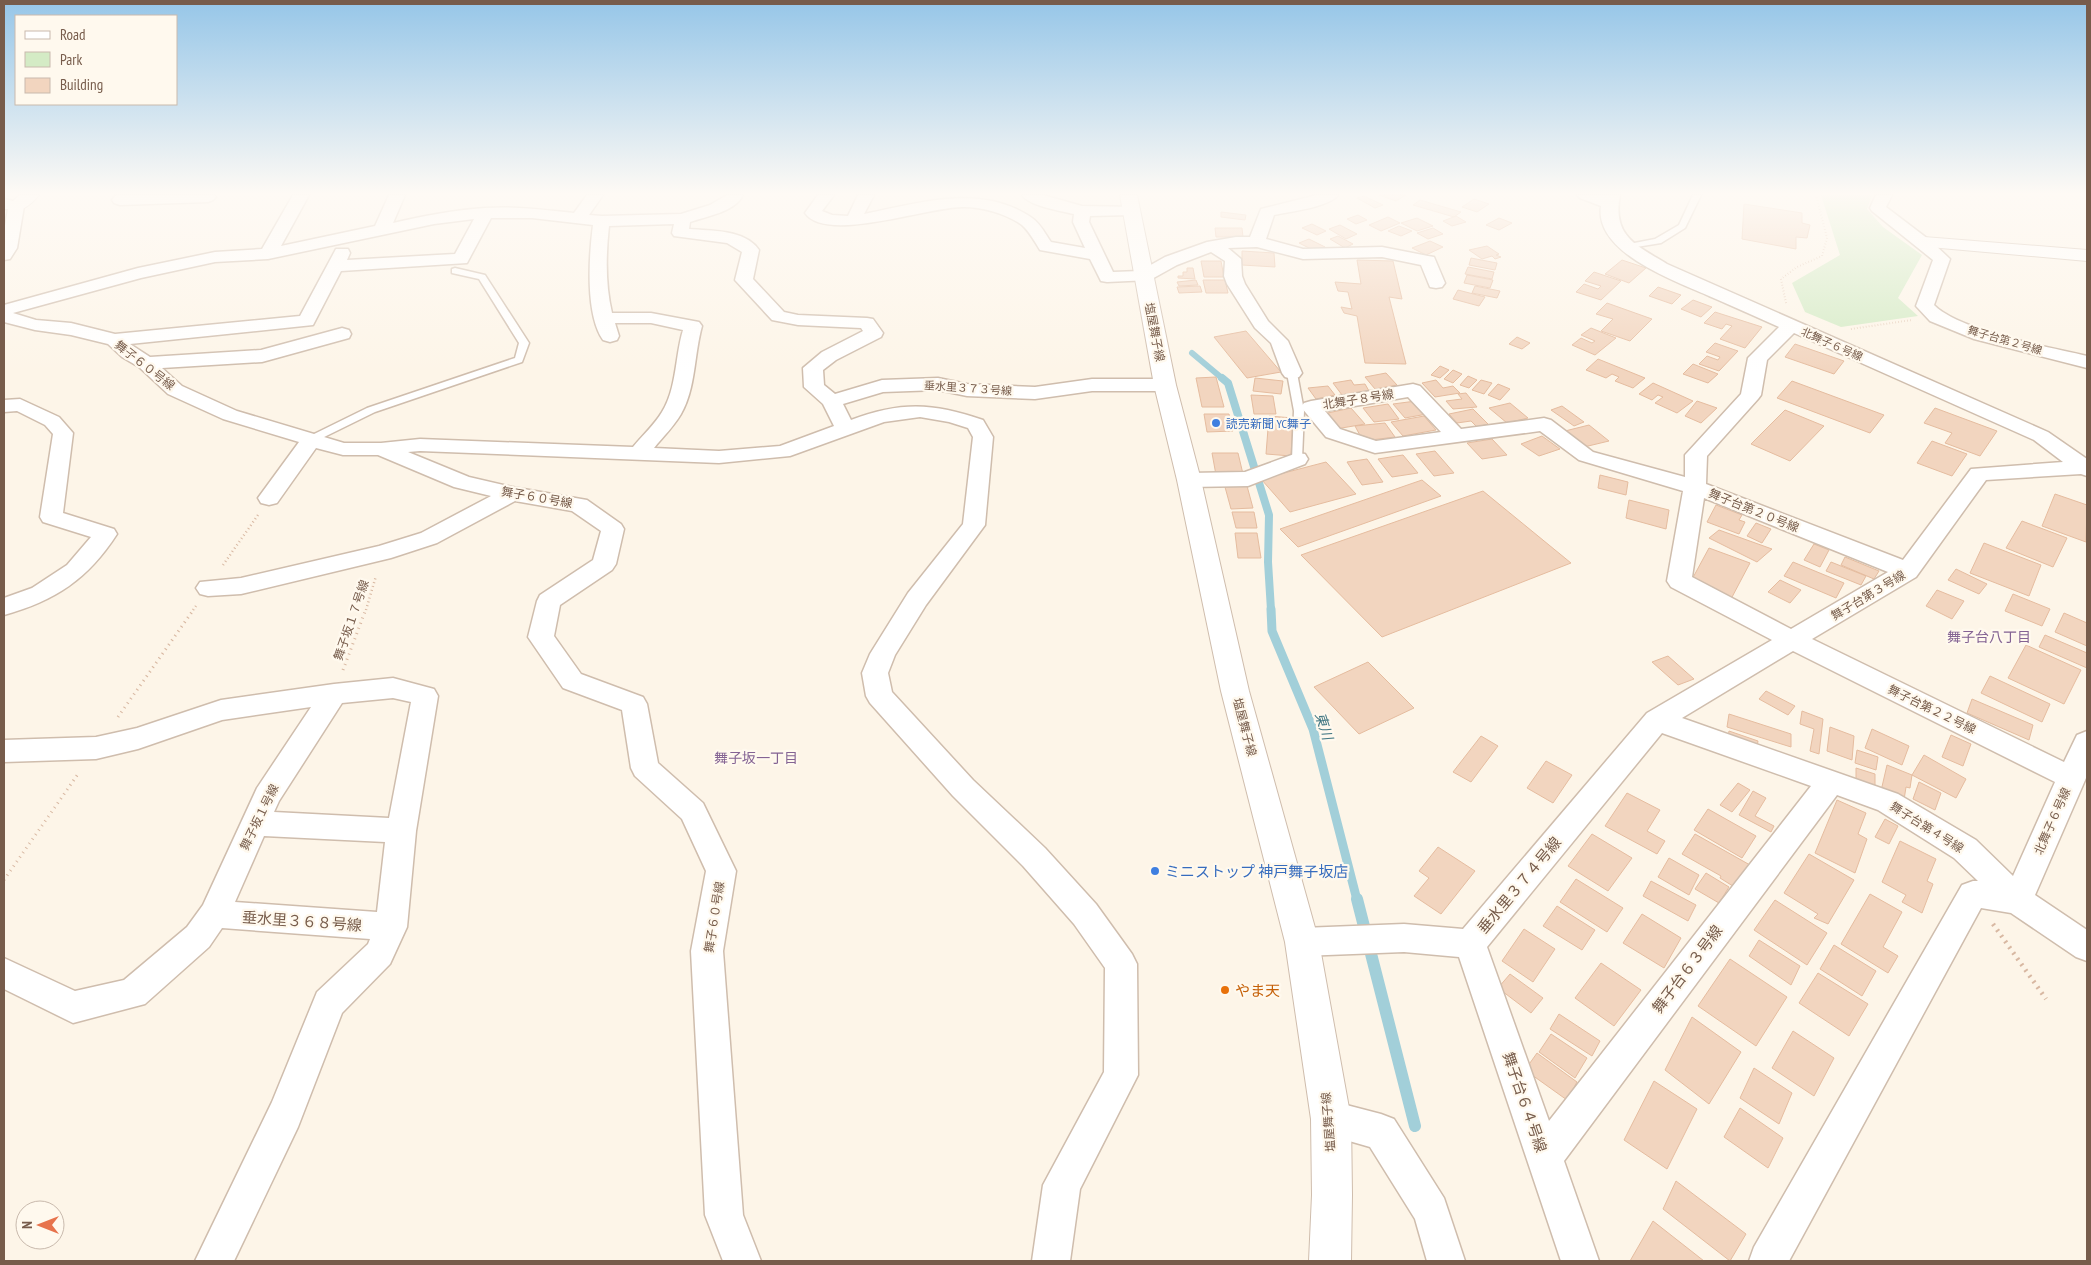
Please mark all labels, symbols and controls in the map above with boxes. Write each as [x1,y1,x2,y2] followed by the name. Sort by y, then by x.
[15,15,178,105] legend
[60,25,86,44] text: Road
[60,50,82,69] text: Park
[60,75,103,94] text: Building
[1142,301,1168,363] street label: 塩屋舞子線
[1966,323,2044,357] street label: 舞子台第２号線
[1799,324,1865,364] street label: 北舞子６号線
[112,337,178,393] street label: 舞子６０号線
[924,378,1012,398] street label: 垂水里３７３号線
[1321,386,1395,412] street label: 北舞子８号線
[1226,416,1311,431] place label: 読売新聞 YC舞子
[1210,417,1222,429] marker: 読売新聞 YC舞子
[500,483,574,511] street label: 舞子６０号線
[1707,485,1801,535] street label: 舞子台第２０号線
[1828,567,1908,623] street label: 舞子台第３号線
[330,578,372,662] street label: 舞子坂１７号線
[1947,628,2031,646] district label: 舞子台八丁目
[1886,681,1978,737] street label: 舞子台第２２号線
[1230,696,1260,758] street label: 塩屋舞子線
[1311,710,1338,744] water label: 東川
[714,749,798,767] district label: 舞子坂一丁目
[236,781,282,853] street label: 舞子坂１号線
[2031,785,2073,857] street label: 北舞子６号線
[1887,798,1967,856] street label: 舞子台第４号線
[1473,833,1565,937] street label: 垂水里３７４号線
[1165,862,1348,881] place label: ミニストップ 神戸舞子坂店
[1149,865,1161,877] marker: ミニストップ 神戸舞子坂店
[701,880,727,954] street label: 舞子６０号線
[241,907,363,935] street label: 垂水里３６８号線
[1648,921,1726,1017] street label: 舞子台６３号線
[1235,981,1280,1000] place label: やま天
[1219,984,1231,996] marker: やま天
[1499,1049,1551,1155] street label: 舞子台６４号線
[1318,1091,1338,1153] street label: 塩屋舞子線
[15,1200,65,1250] north arrow
[18,1221,36,1229] text: N

